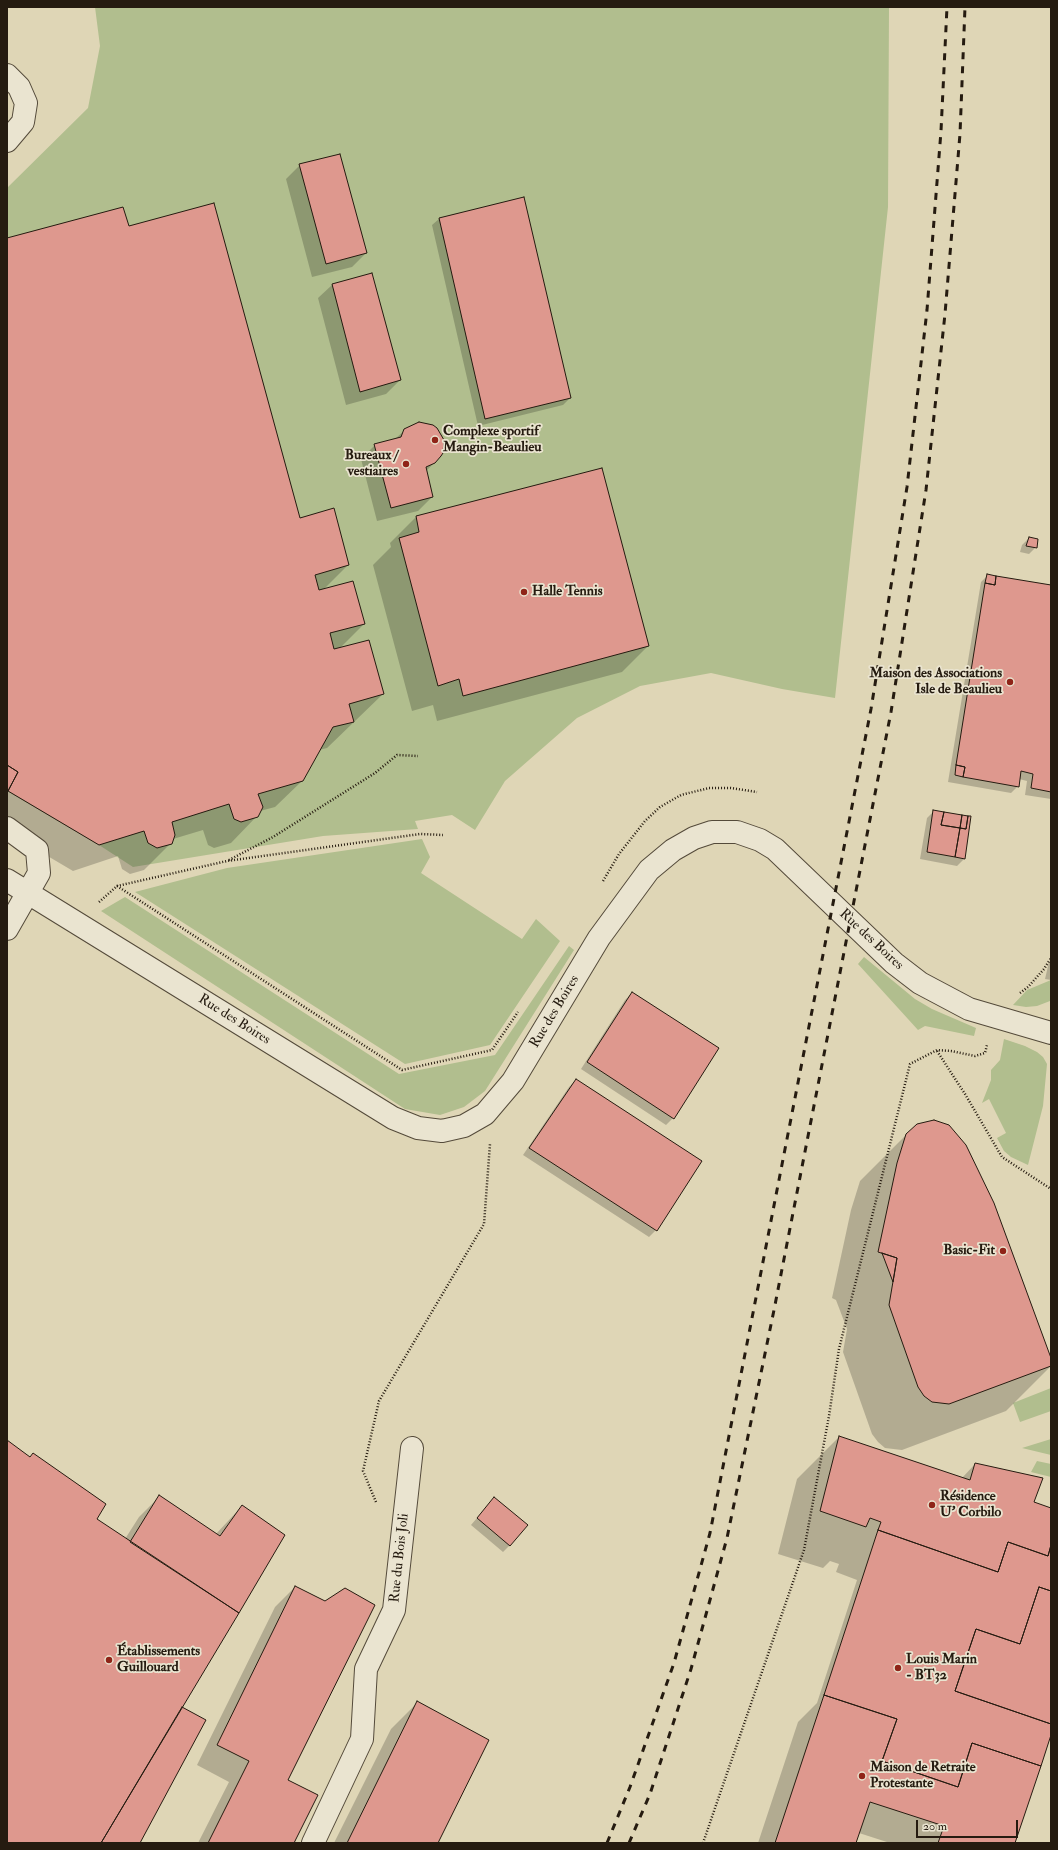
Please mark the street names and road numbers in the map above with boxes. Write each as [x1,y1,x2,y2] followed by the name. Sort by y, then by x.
[835,906,907,974] street label: Rue des Boires
[527,973,583,1051] street label: Rue des Boires
[195,991,273,1049] street label: Rue des Boires
[387,1513,413,1603] street label: Rue du Bois Joli

